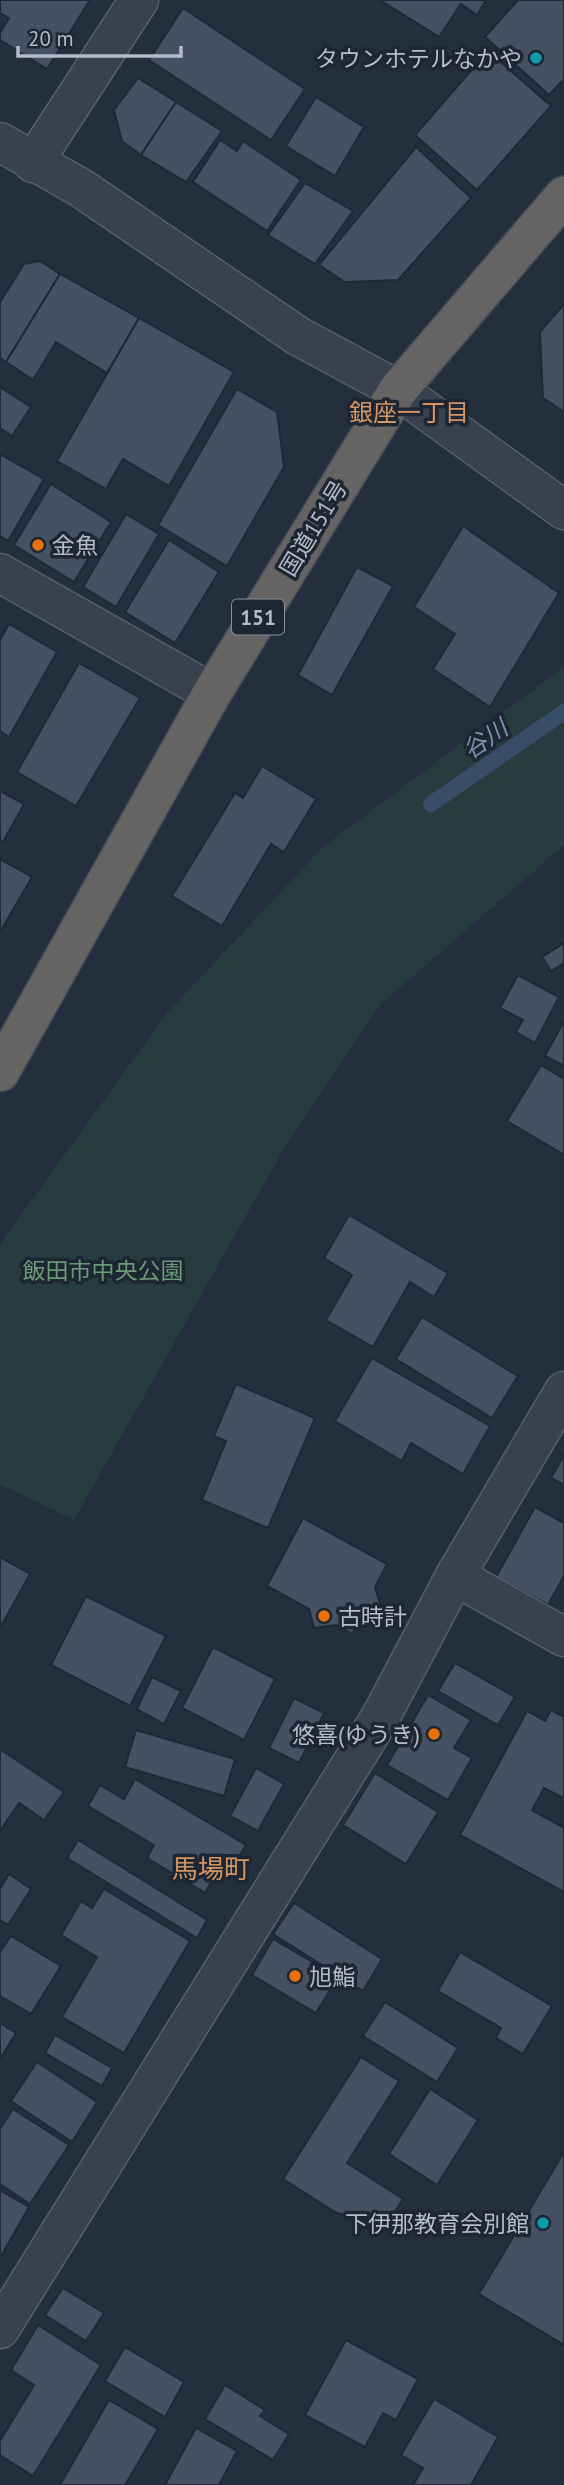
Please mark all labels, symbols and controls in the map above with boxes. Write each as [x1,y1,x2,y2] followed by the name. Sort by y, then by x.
[18,14,180,58] scale bar
[28,25,74,52] text: 20 m
[315,44,522,73] place label: タウンホテルなかや
[528,50,544,66] marker: タウンホテルなかや
[349,397,469,428] district label: 銀座一丁目
[273,475,353,581] street label: 国道151号
[52,531,98,560] place label: 金魚
[30,537,46,553] marker: 金魚
[232,600,284,634] road number: 151
[456,711,516,765] water label: 谷川
[23,1256,184,1285] park label: 飯田市中央公園
[338,1602,407,1631] place label: 古時計
[316,1608,332,1624] marker: 古時計
[292,1720,420,1749] place label: 悠喜(ゆうき)
[426,1726,442,1742] marker: 悠喜(ゆうき)
[172,1852,250,1885] district label: 馬場町
[309,1962,355,1991] place label: 旭鮨
[287,1968,303,1984] marker: 旭鮨
[345,2209,529,2238] place label: 下伊那教育会別館
[535,2215,551,2231] marker: 下伊那教育会別館

